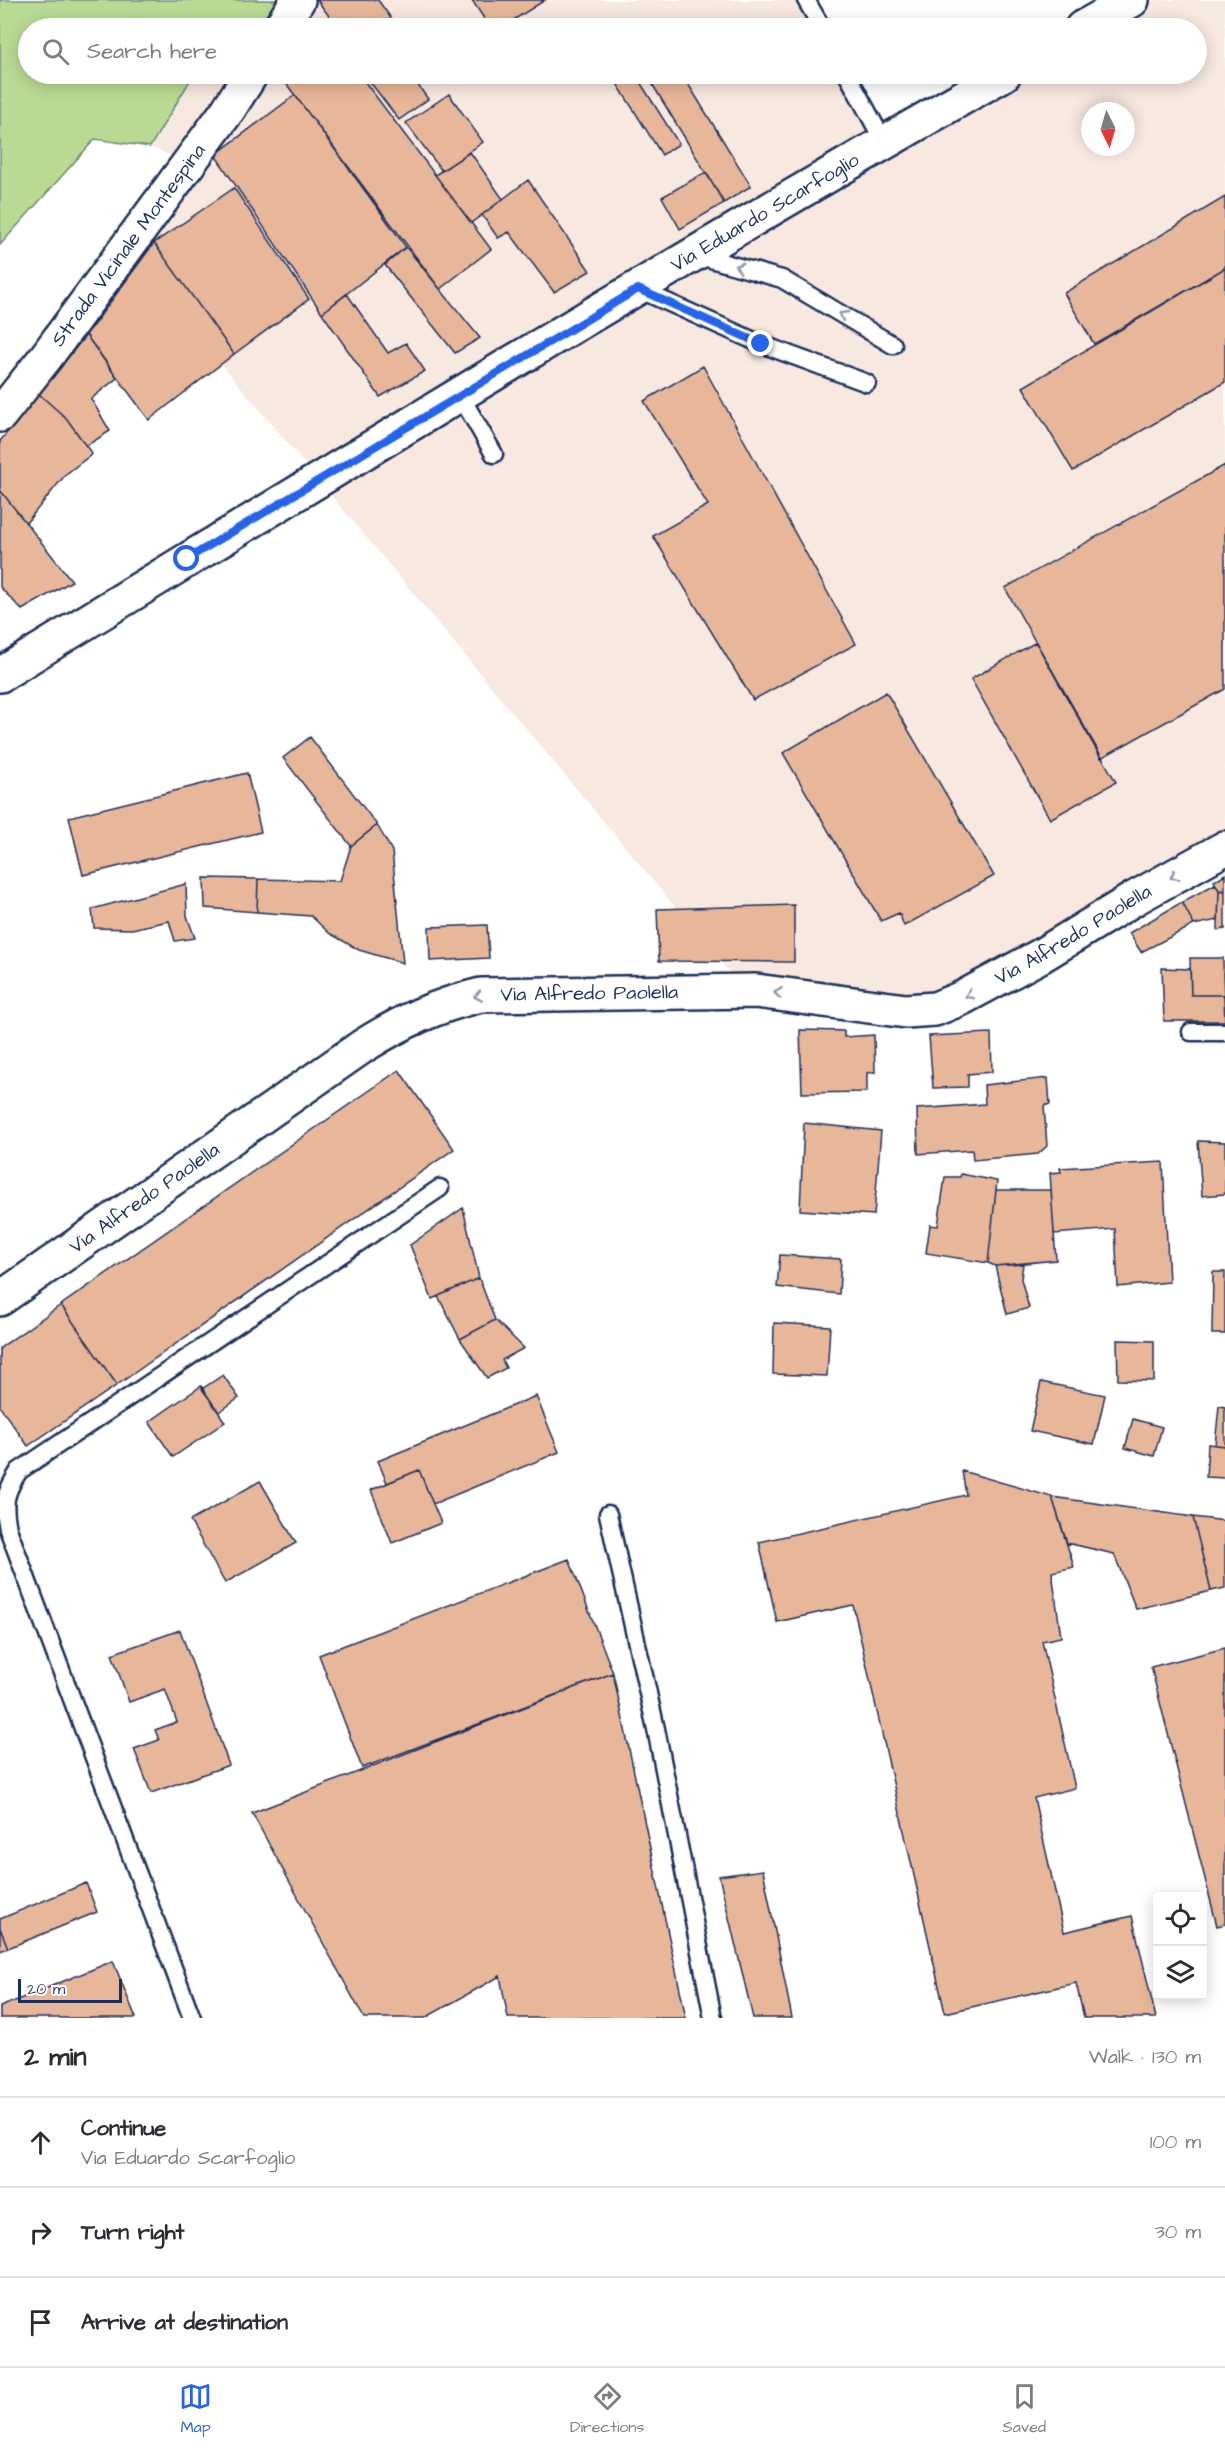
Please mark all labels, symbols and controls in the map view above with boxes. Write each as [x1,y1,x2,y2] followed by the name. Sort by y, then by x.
[18,18,1207,84] search box
[39,35,72,68] icon: search
[87,36,217,67] text: Search here
[1081,102,1135,156] north arrow
[44,138,212,352] street label: Strada Vicinale Montespina
[665,146,865,279] street label: Via Eduardo Scarfoglio
[734,262,745,274] one-way arrow
[839,311,849,322] one-way arrow
[747,330,773,356] route end
[173,545,199,571] route start
[1170,869,1180,880] one-way arrow
[990,878,1156,992] street label: Via Alfredo Paolella
[500,978,678,1009] street label: Via Alfredo Paolella
[774,987,783,1000] one-way arrow
[964,987,975,999] one-way arrow
[474,990,483,1002] one-way arrow
[63,1136,225,1261] street label: Via Alfredo Paolella
[1153,1892,1207,2000] map controls
[1153,1892,1207,1946] button: locate
[1153,1946,1207,2000] button: layers
[18,1976,122,2004] scale bar
[27,1978,65,2000] text: 20 m
[24,2039,86,2075] text: 2 min
[1089,2043,1201,2071] text: Walk · 130 m
[81,2113,166,2144] text: Continue
[24,2126,57,2159] icon: ahead
[1150,2128,1201,2156] text: 100 m
[81,2144,295,2172] text: Via Eduardo Scarfoglio
[24,2216,57,2249] icon: right
[81,2217,184,2248] text: Turn right
[1155,2218,1201,2246] text: 30 m
[24,2306,57,2339] icon: arrive
[81,2307,288,2338] text: Arrive at destination
[179,2380,212,2438] tab: Map
[570,2380,644,2438] tab: Directions
[1002,2380,1046,2438] tab: Saved

